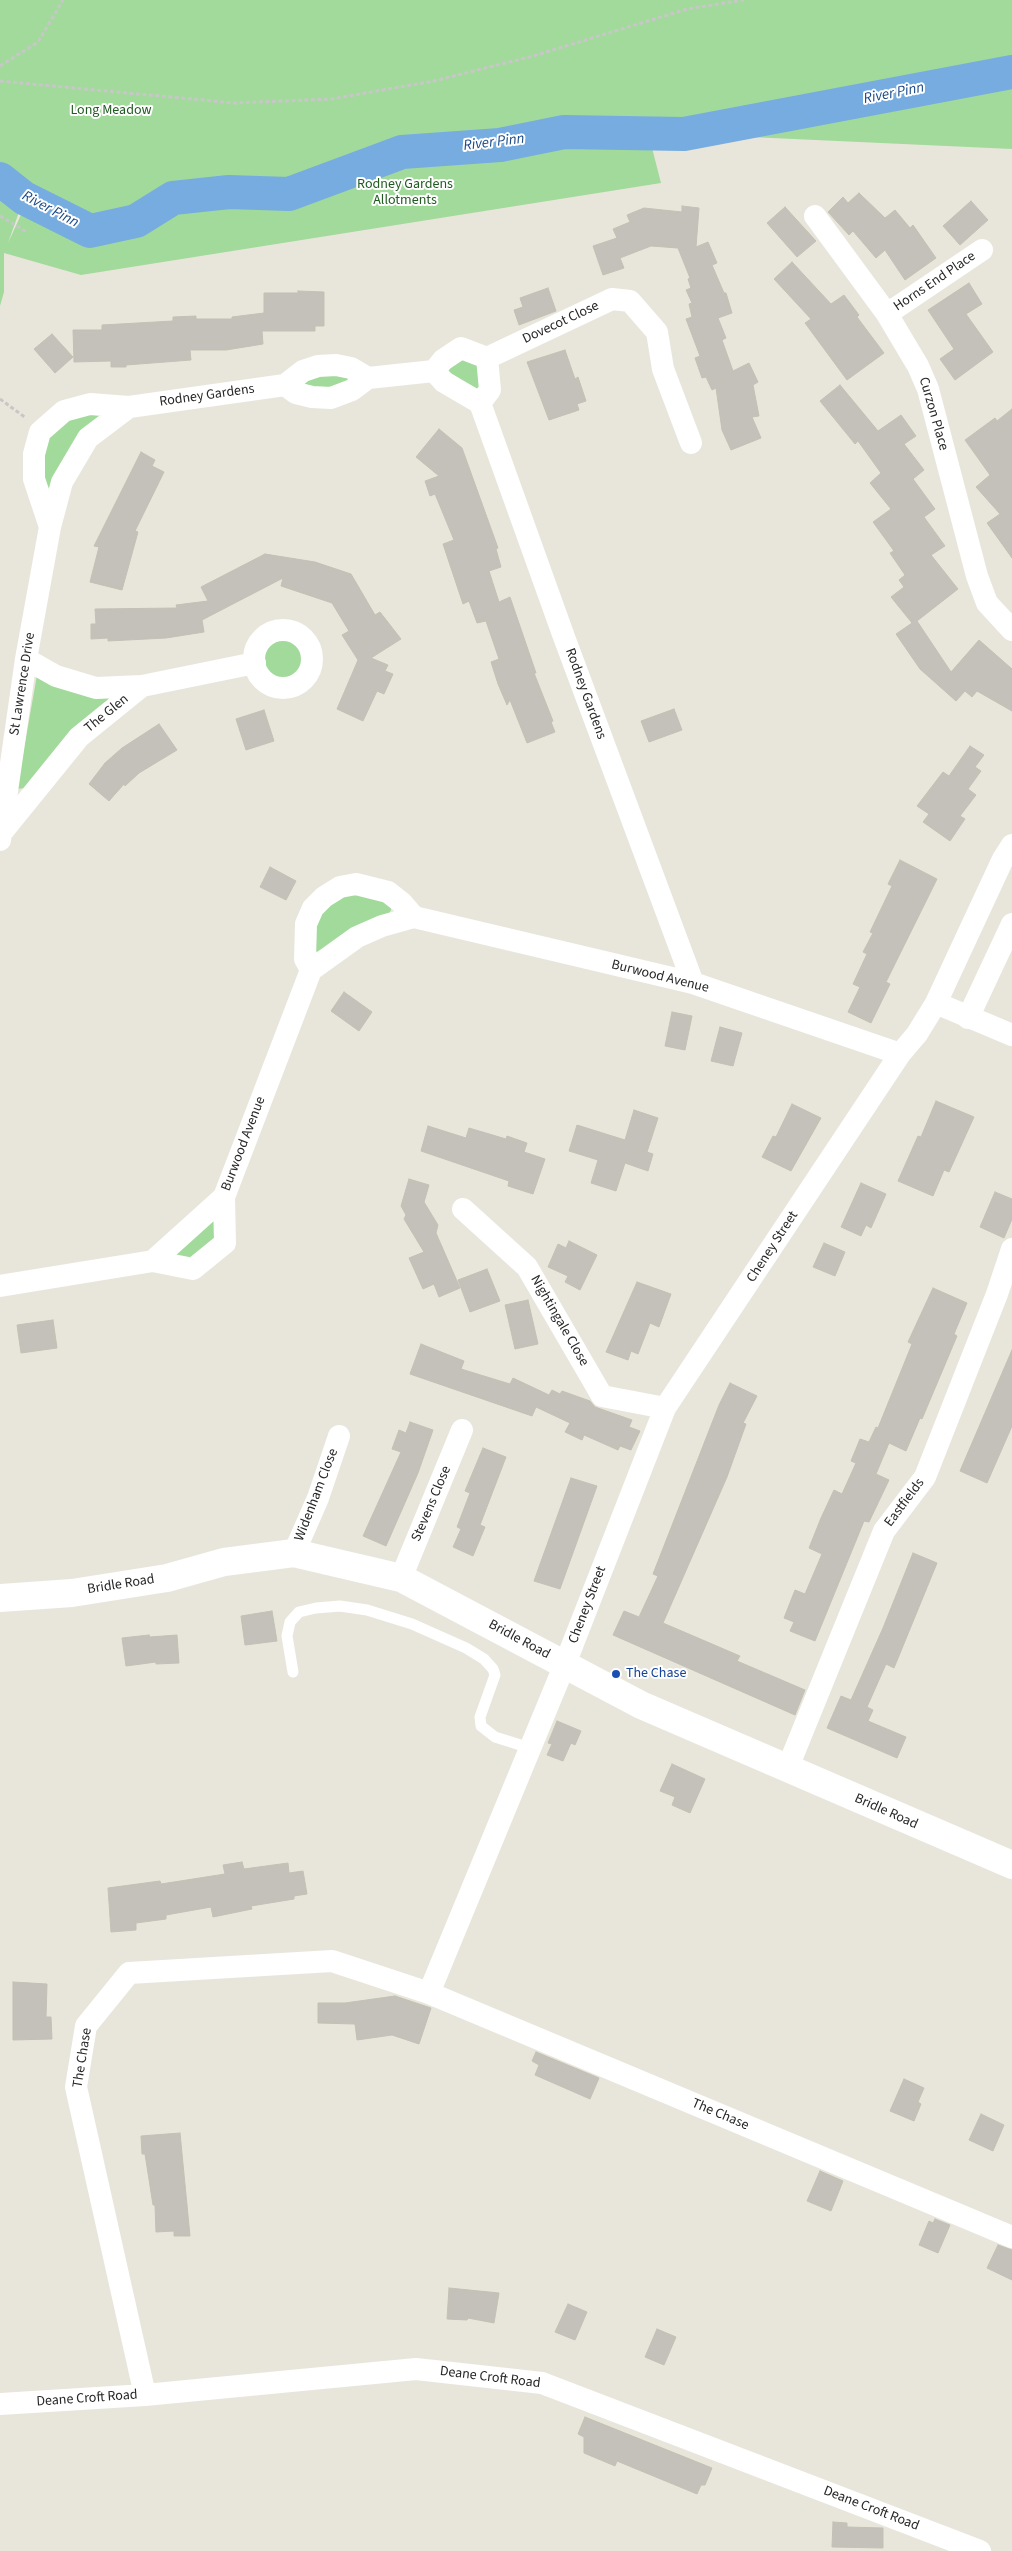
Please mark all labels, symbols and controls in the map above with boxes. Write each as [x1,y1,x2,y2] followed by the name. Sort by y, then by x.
[862,79,926,109] water label: River Pinn
[70,103,152,119] park label: Long Meadow
[462,130,526,156] water label: River Pinn
[357,177,453,210] park label: Rodney Gardens Allotments
[19,188,81,232] water label: River Pinn
[891,248,979,316] street label: Horns End Place
[520,298,602,348] street label: Dovecot Close
[914,375,952,453] street label: Curzon Place
[158,381,256,411] street label: Rodney Gardens
[7,631,39,737] street label: St Lawrence Drive
[561,646,609,742] street label: Rodney Gardens
[82,691,132,737] street label: The Glen
[610,957,710,997] street label: Burwood Avenue
[218,1094,270,1194] street label: Burwood Avenue
[744,1208,802,1286] street label: Cheney Street
[526,1273,592,1369] street label: Nightingale Close
[292,1446,342,1544] street label: Widenham Close
[409,1464,455,1544] street label: Stevens Close
[881,1475,929,1531] street label: Eastfields
[566,1564,610,1646] street label: Cheney Street
[86,1571,156,1599] street label: Bridle Road
[485,1617,553,1663] street label: Bridle Road
[626,1666,686,1682] place label: The Chase
[610,1668,622,1680] marker: The Chase
[852,1791,920,1833] street label: Bridle Road
[70,2027,96,2089] street label: The Chase
[689,2095,751,2135] street label: The Chase
[439,2363,541,2393] street label: Deane Croft Road
[36,2387,138,2411] street label: Deane Croft Road
[821,2483,921,2535] street label: Deane Croft Road

